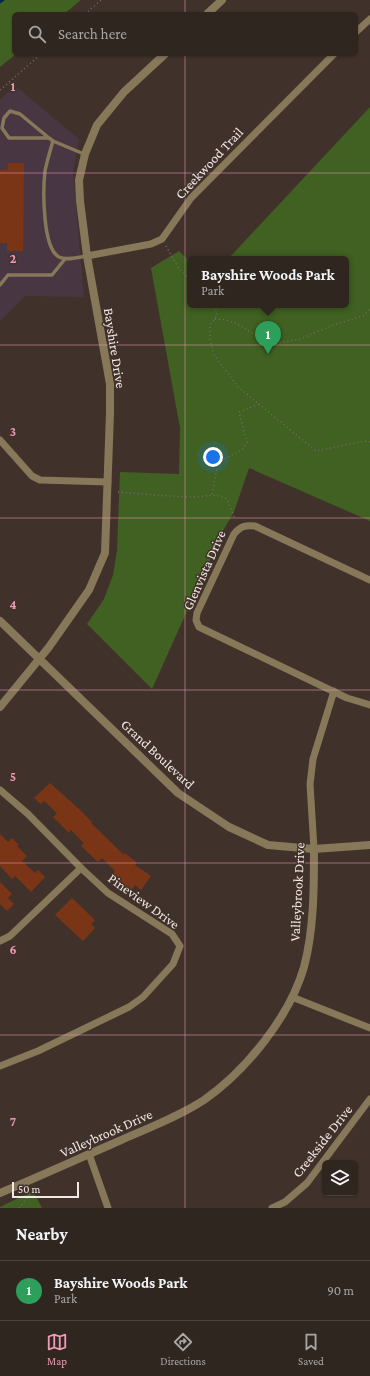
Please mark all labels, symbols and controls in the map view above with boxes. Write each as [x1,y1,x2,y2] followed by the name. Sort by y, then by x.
[12,12,358,56] search box
[26,23,48,45] icon: search
[58,26,127,42] text: Search here
[11,79,16,94] text: 1
[172,124,246,202] street label: Creekwood Trail
[10,251,17,266] text: 2
[187,256,349,308] popup
[201,267,335,283] text: Bayshire Woods Park
[201,283,224,298] text: Park
[101,307,129,389] street label: Bayshire Drive
[255,321,281,354] pin: 1
[10,424,16,439] text: 3
[203,447,223,467] your location
[179,527,229,613] street label: Glenvista Drive
[9,597,17,612] text: 4
[118,716,198,792] street label: Grand Boulevard
[10,769,16,784] text: 5
[286,842,308,942] street label: Valleybrook Drive
[105,870,183,932] street label: Pineview Drive
[9,942,17,957] text: 6
[289,1102,355,1180] street label: Creekside Drive
[57,1106,155,1160] street label: Valleybrook Drive
[10,1114,16,1129] text: 7
[322,1160,358,1196] map controls
[322,1160,358,1196] button: layers
[12,1180,79,1199] scale bar
[18,1183,40,1195] text: 50 m
[16,1225,68,1244] text: Nearby
[54,1275,188,1291] text: Bayshire Woods Park
[27,1283,31,1298] text: 1
[327,1283,354,1298] text: 90 m
[54,1291,77,1306] text: Park
[46,1331,68,1367] tab: Map
[160,1331,206,1367] tab: Directions
[298,1331,324,1367] tab: Saved

